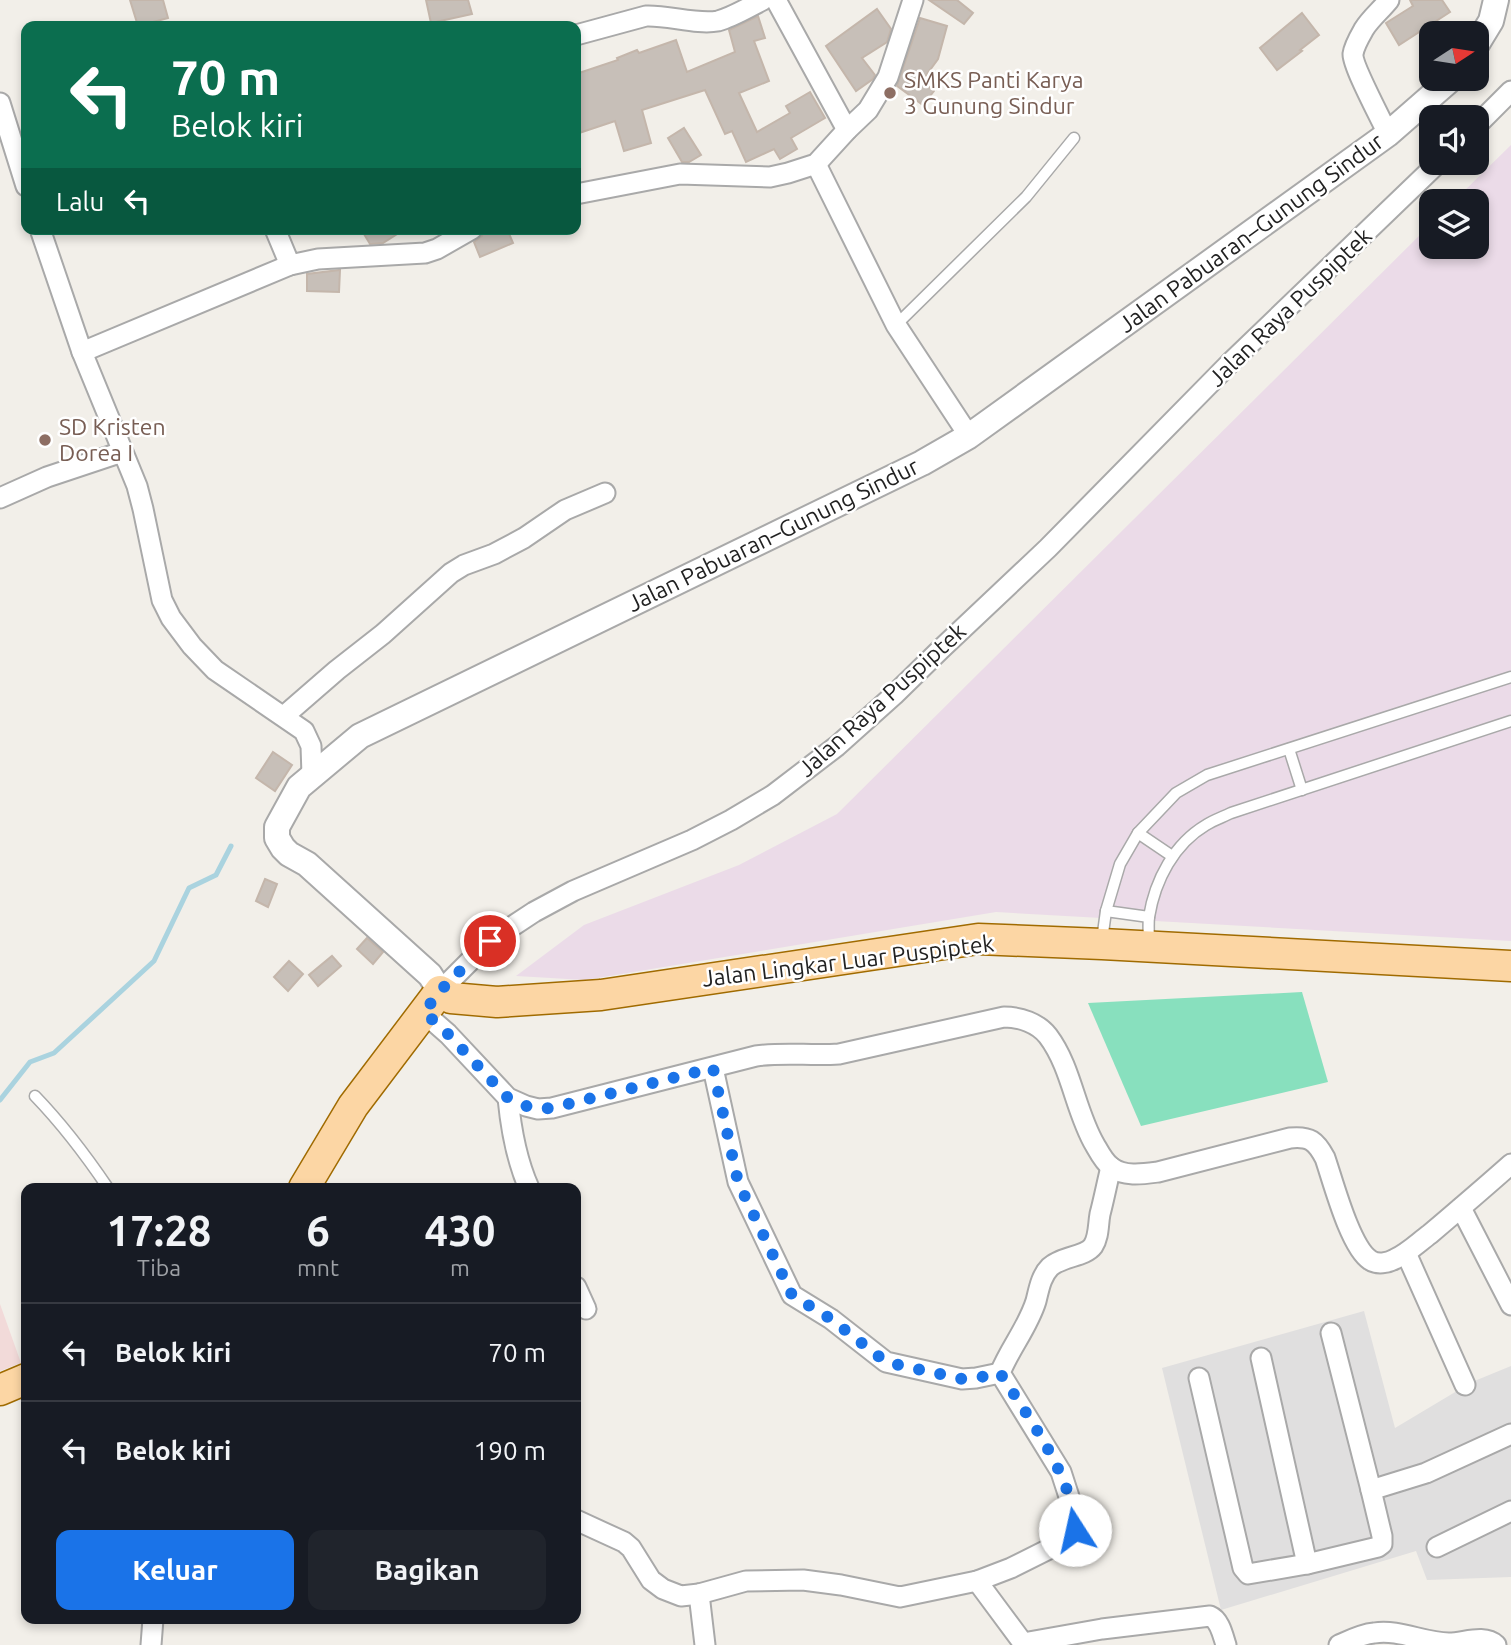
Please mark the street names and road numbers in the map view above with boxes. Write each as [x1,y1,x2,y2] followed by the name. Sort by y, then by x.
[1114,128,1388,337] street label: Jalan Pabuaran–Gunung Sindur
[1203,222,1376,391] street label: Jalan Raya Puspiptek
[623,453,923,616] street label: Jalan Pabuaran–Gunung Sindur
[793,618,971,781] street label: Jalan Raya Puspiptek
[701,930,996,991] street label: Jalan Lingkar Luar Puspiptek

